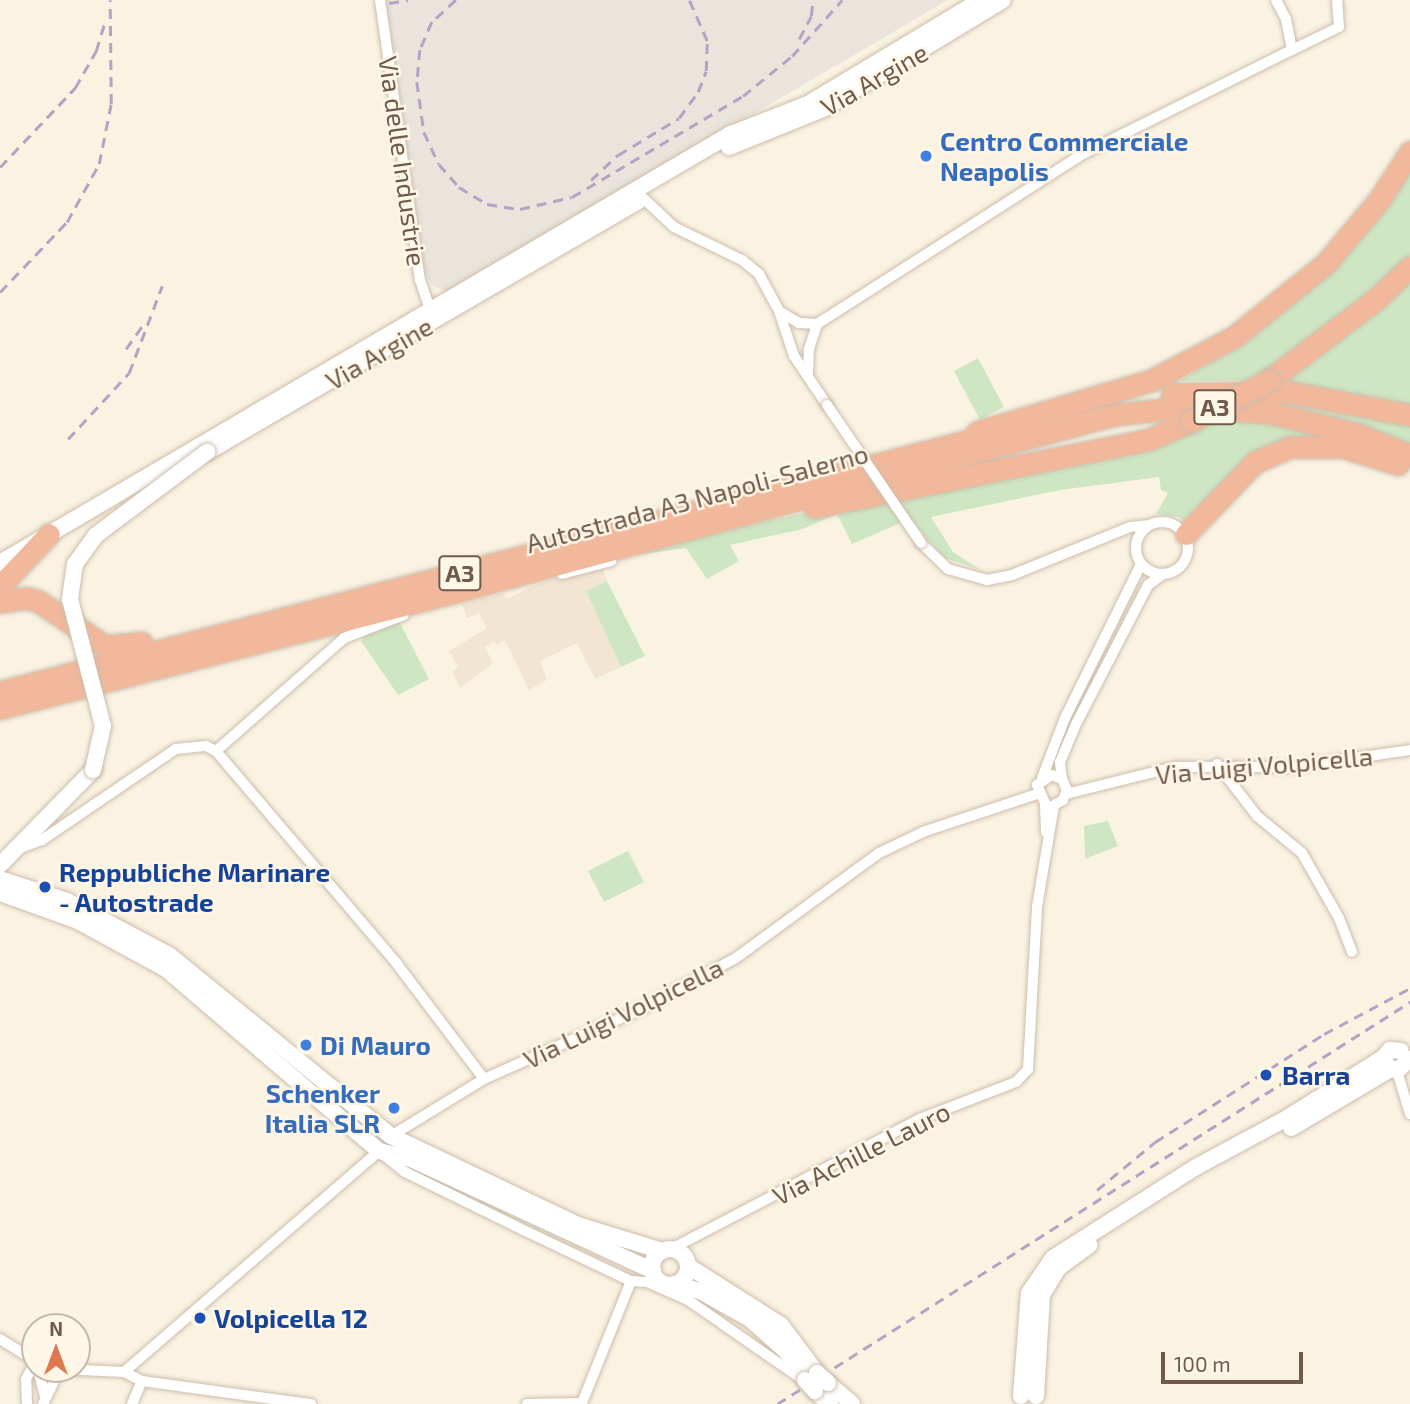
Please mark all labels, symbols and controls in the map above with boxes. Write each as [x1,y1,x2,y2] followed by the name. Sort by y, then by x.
[815,36,933,122] street label: Via Argine
[373,54,433,268] street label: Via delle Industrie
[940,125,1188,186] place label: Centro Commerciale Neapolis
[918,148,934,164] marker: Centro Commerciale Neapolis
[320,310,438,396] street label: Via Argine
[1192,386,1238,428] road number: A3
[522,437,872,559] street label: Autostrada A3 Napoli-Salerno
[437,552,483,594] road number: A3
[1154,740,1374,790] street label: Via Luigi Volpicella
[59,856,330,917] place label: Reppubliche Marinare - Autostrade
[37,879,53,895] marker: Reppubliche Marinare - Autostrade
[518,951,728,1075] street label: Via Luigi Volpicella
[320,1029,431,1061] place label: Di Mauro
[298,1037,314,1053] marker: Di Mauro
[1282,1059,1350,1091] place label: Barra
[1256,1065,1276,1085] marker: Barra
[265,1077,380,1138] place label: Schenker Italia SLR
[767,1095,955,1211] street label: Via Achille Lauro
[386,1100,402,1116] marker: Schenker Italia SLR
[214,1302,368,1334] place label: Volpicella 12
[192,1310,208,1326] marker: Volpicella 12
[21,1313,91,1383] north arrow
[49,1317,63,1340] text: N
[1165,1338,1307,1382] scale bar
[1174,1351,1231,1376] text: 100 m

